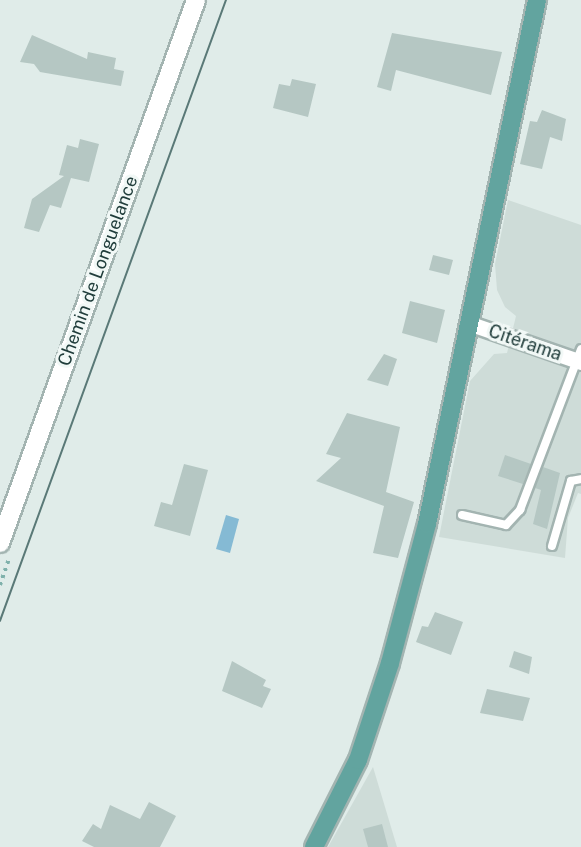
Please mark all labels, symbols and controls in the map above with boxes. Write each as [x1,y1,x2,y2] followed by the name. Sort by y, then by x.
[53,173,143,369] street label: Chemin de Longuelance
[486,320,564,366] street label: Citérama

